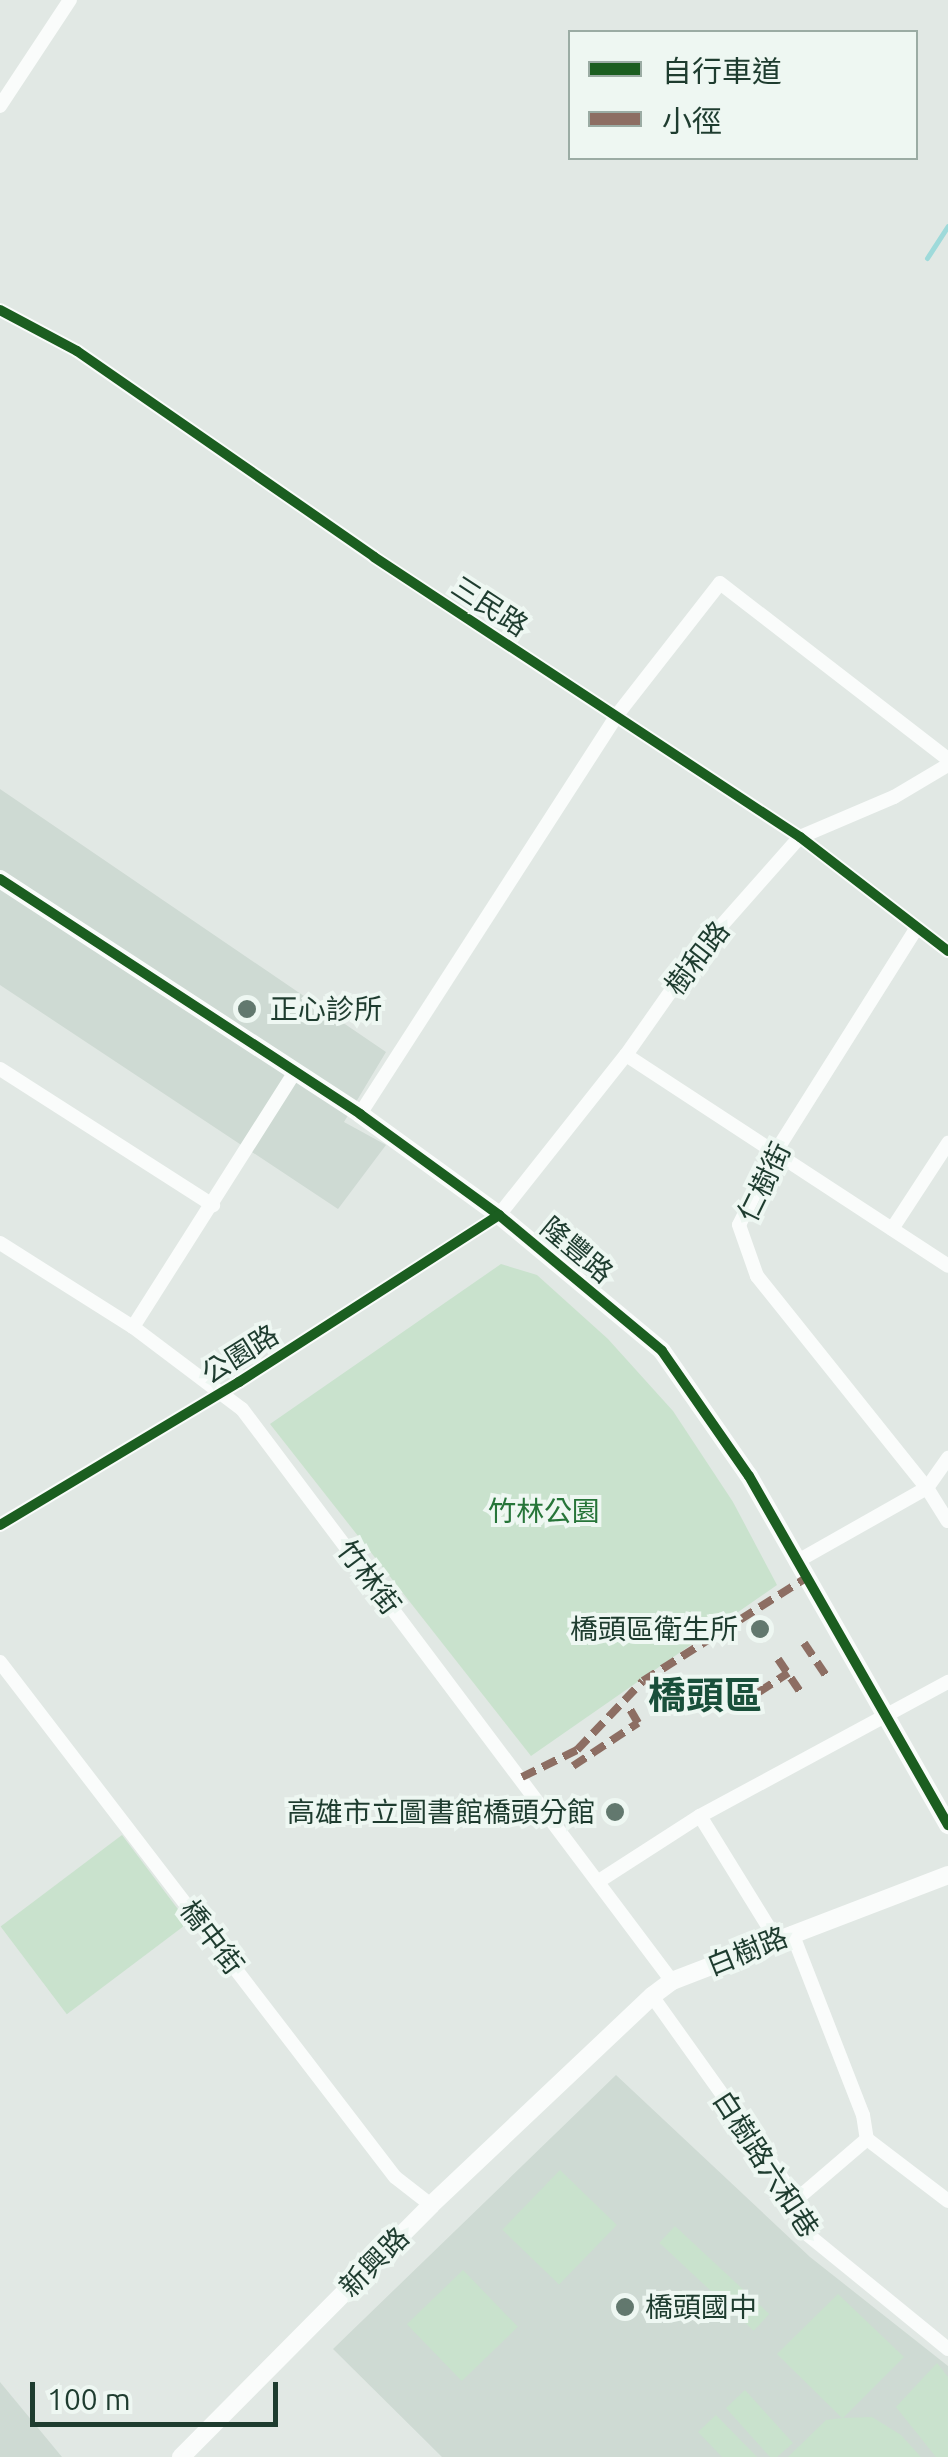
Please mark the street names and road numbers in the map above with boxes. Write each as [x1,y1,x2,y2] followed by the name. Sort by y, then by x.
[446,569,534,643] street label: 三民路
[658,915,736,1001] street label: 樹和路
[730,1137,798,1227] street label: 仁樹街
[534,1210,620,1290] street label: 隆豐路
[195,1317,285,1391] street label: 公園路
[330,1533,408,1621] street label: 竹林街
[173,1893,251,1981] street label: 橋中街
[702,1920,792,1982] street label: 白樹路
[706,2084,826,2244] street label: 白樹路六和巷
[332,2220,416,2304] street label: 新興路

